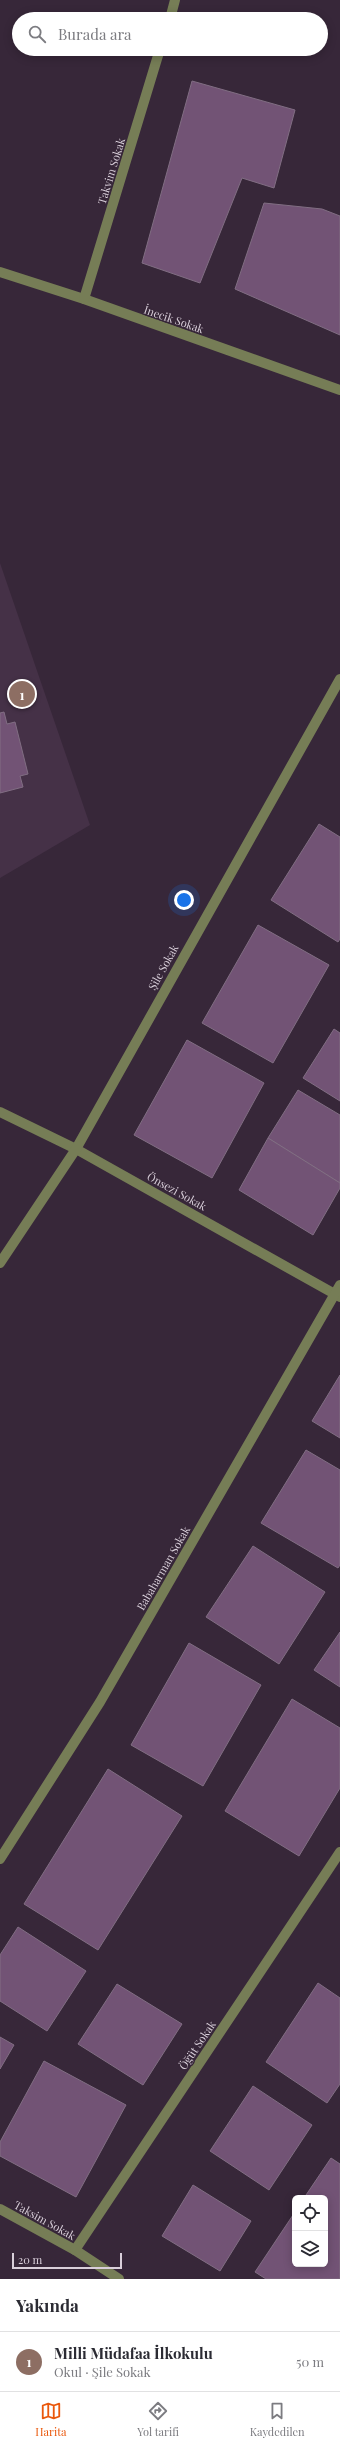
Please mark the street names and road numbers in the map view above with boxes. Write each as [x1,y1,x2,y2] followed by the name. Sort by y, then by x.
[94,136,128,206] street label: Takvim Sokak
[142,302,206,336] street label: İnecik Sokak
[144,942,182,992] street label: Şile Sokak
[145,1169,209,1213] street label: Önsezi Sokak
[133,1523,193,1613] street label: Babaharman Sokak
[175,2018,219,2072] street label: Öğüt Sokak
[12,2197,78,2243] street label: Taksim Sokak

